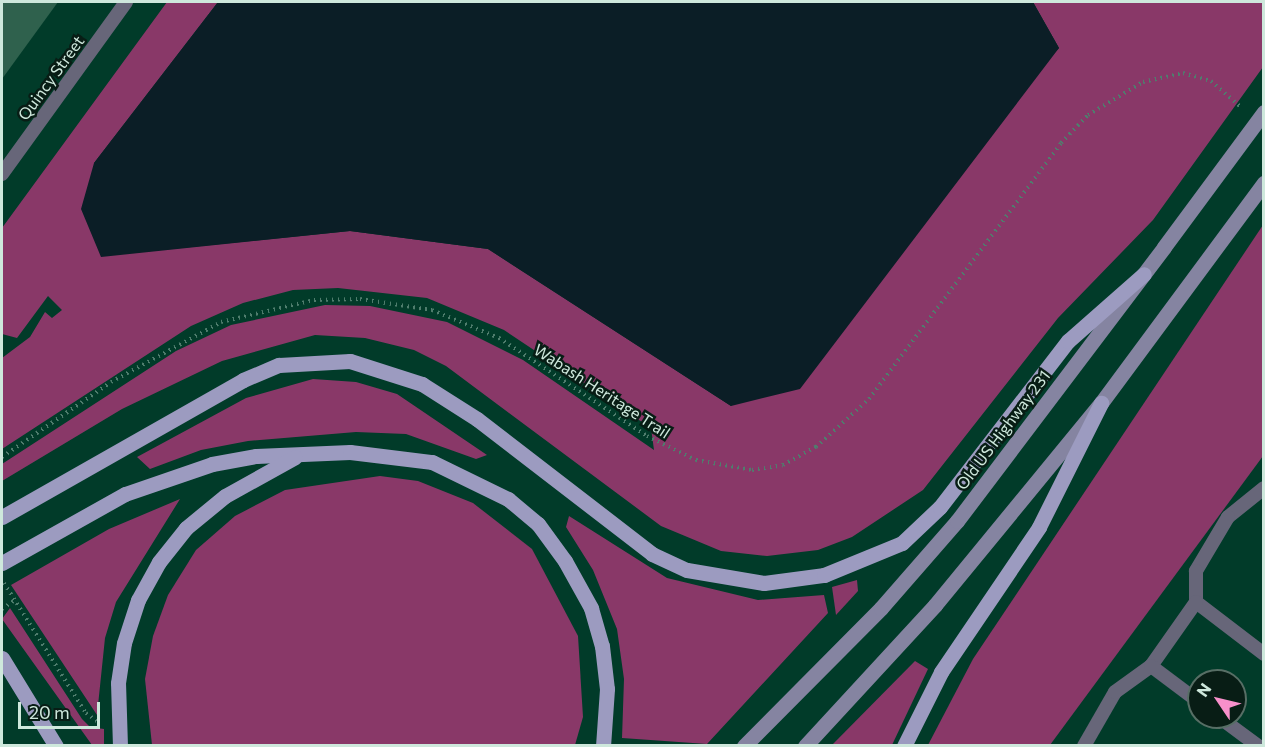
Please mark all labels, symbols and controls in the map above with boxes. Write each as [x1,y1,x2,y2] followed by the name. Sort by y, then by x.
[14,32,88,124] street label: Quincy Street
[530,340,674,442] street label: Wabash Heritage Trail
[952,367,1054,493] street label: Old US Highway 231
[1187,669,1247,729] north arrow
[1192,679,1215,700] text: N
[21,690,104,728] scale bar
[29,701,70,723] text: 20 m

